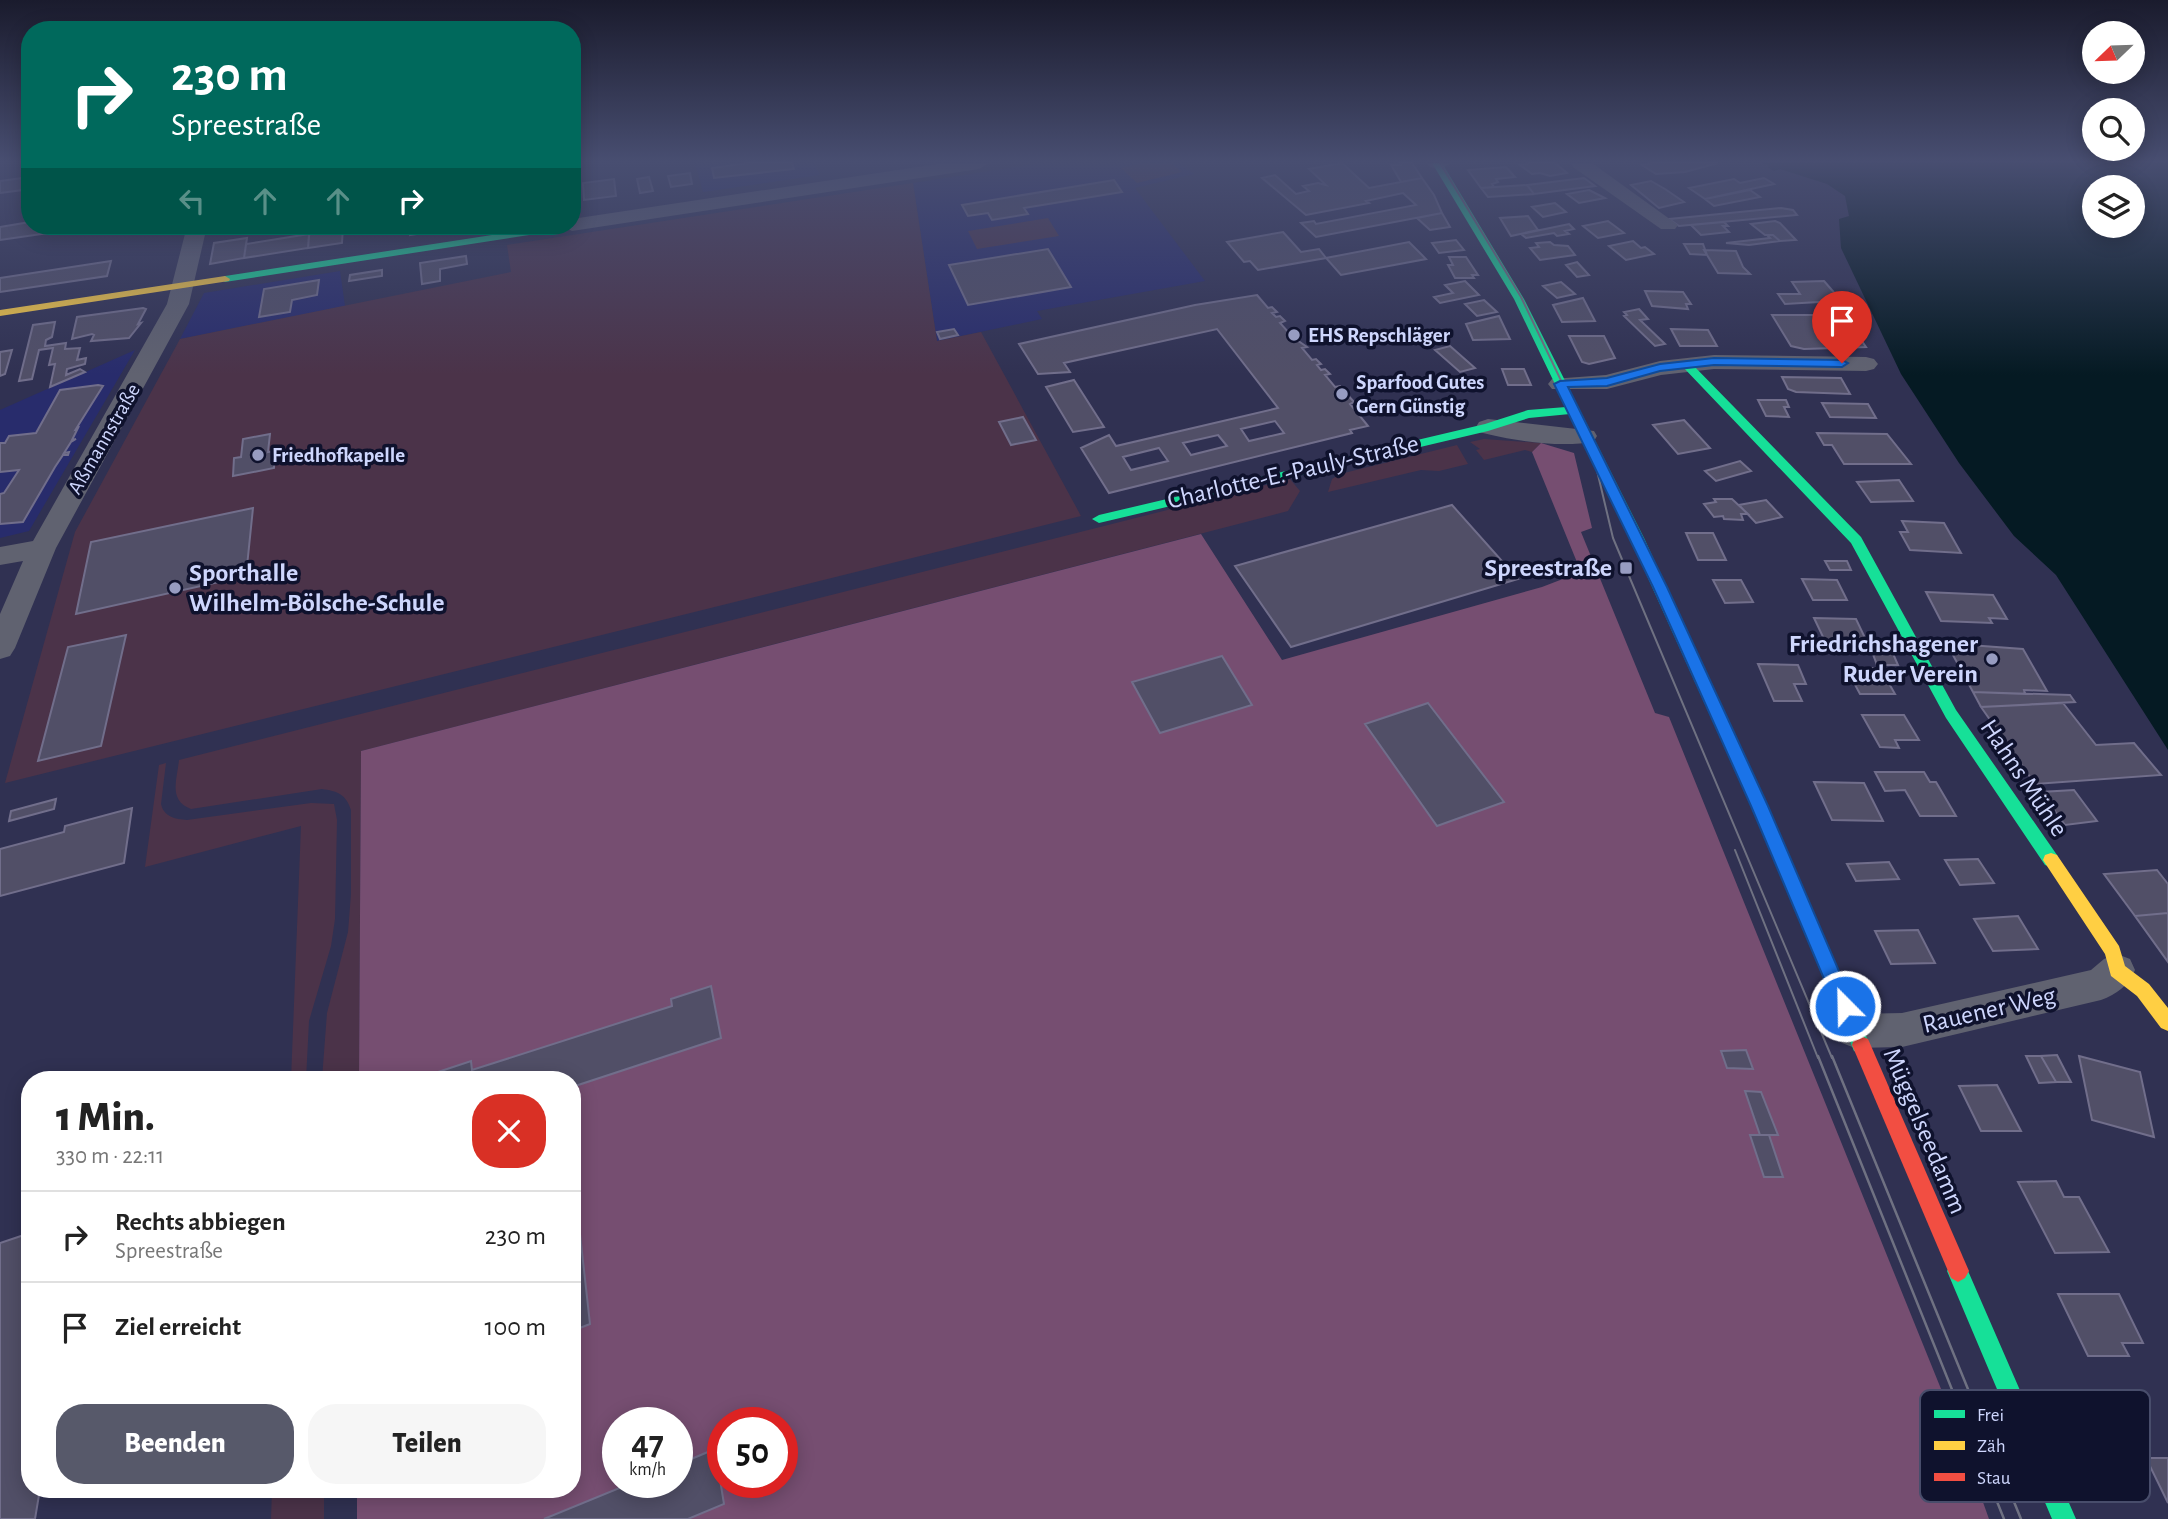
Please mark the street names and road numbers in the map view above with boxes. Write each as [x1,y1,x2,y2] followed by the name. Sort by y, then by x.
[64,380,144,498] street label: Aßmannstraße
[1165,430,1421,514] street label: Charlotte-E.-Pauly-Straße
[1975,715,2073,841] street label: Hahns Mühle
[1920,982,2058,1038] street label: Rauener Weg
[1878,1044,1972,1218] street label: Müggelseedamm

